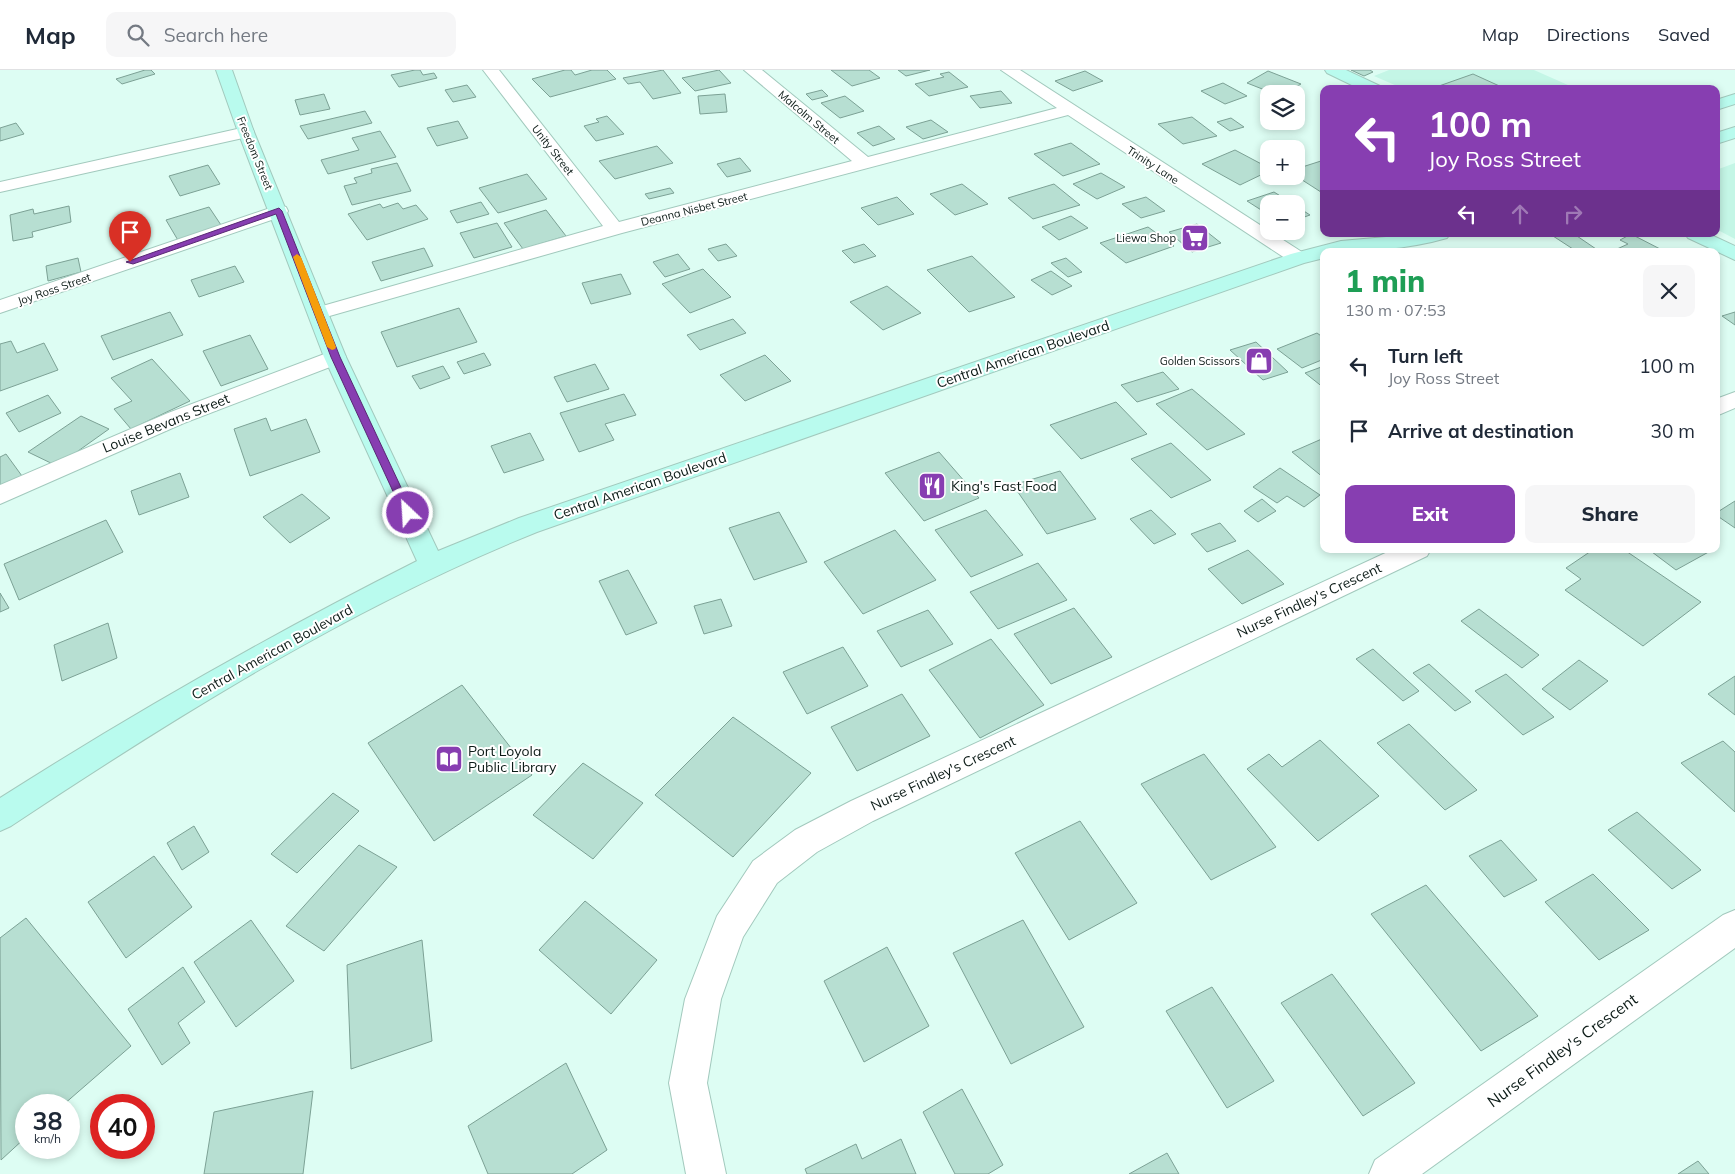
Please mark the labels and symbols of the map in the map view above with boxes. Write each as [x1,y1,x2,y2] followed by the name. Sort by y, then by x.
[775,87,843,147] street label: Malcolm Street
[234,114,276,192] street label: Freedom Street
[529,122,577,178] street label: Unity Street
[1124,143,1182,187] street label: Trinity Lane
[639,189,749,229] street label: Deanna Nisbet Street
[109,211,151,262] pin
[1180,223,1210,253] supermarket icon: Liewa Shop
[1116,231,1176,245] place label: Liewa Shop
[16,270,93,308] street label: Joy Ross Street
[934,316,1112,392] street label: Central American Boulevard
[1244,346,1274,376] shop icon: Golden Scissors
[1160,354,1240,368] place label: Golden Scissors
[100,389,232,457] street label: Louise Bevans Street
[551,448,729,524] street label: Central American Boulevard
[917,471,947,501] restaurant icon: King's Fast Food
[951,477,1057,495] place label: King's Fast Food
[381,486,433,538] position arrow
[1234,558,1385,642] street label: Nurse Findley's Crescent
[188,600,356,704] street label: Central American Boulevard
[868,731,1019,815] street label: Nurse Findley's Crescent
[468,742,557,776] place label: Port Loyola Public Library
[434,744,464,774] library icon: Port Loyola Public Library
[1483,989,1641,1111] street label: Nurse Findley's Crescent
[90,1094,155,1159] speed limit sign: 40

